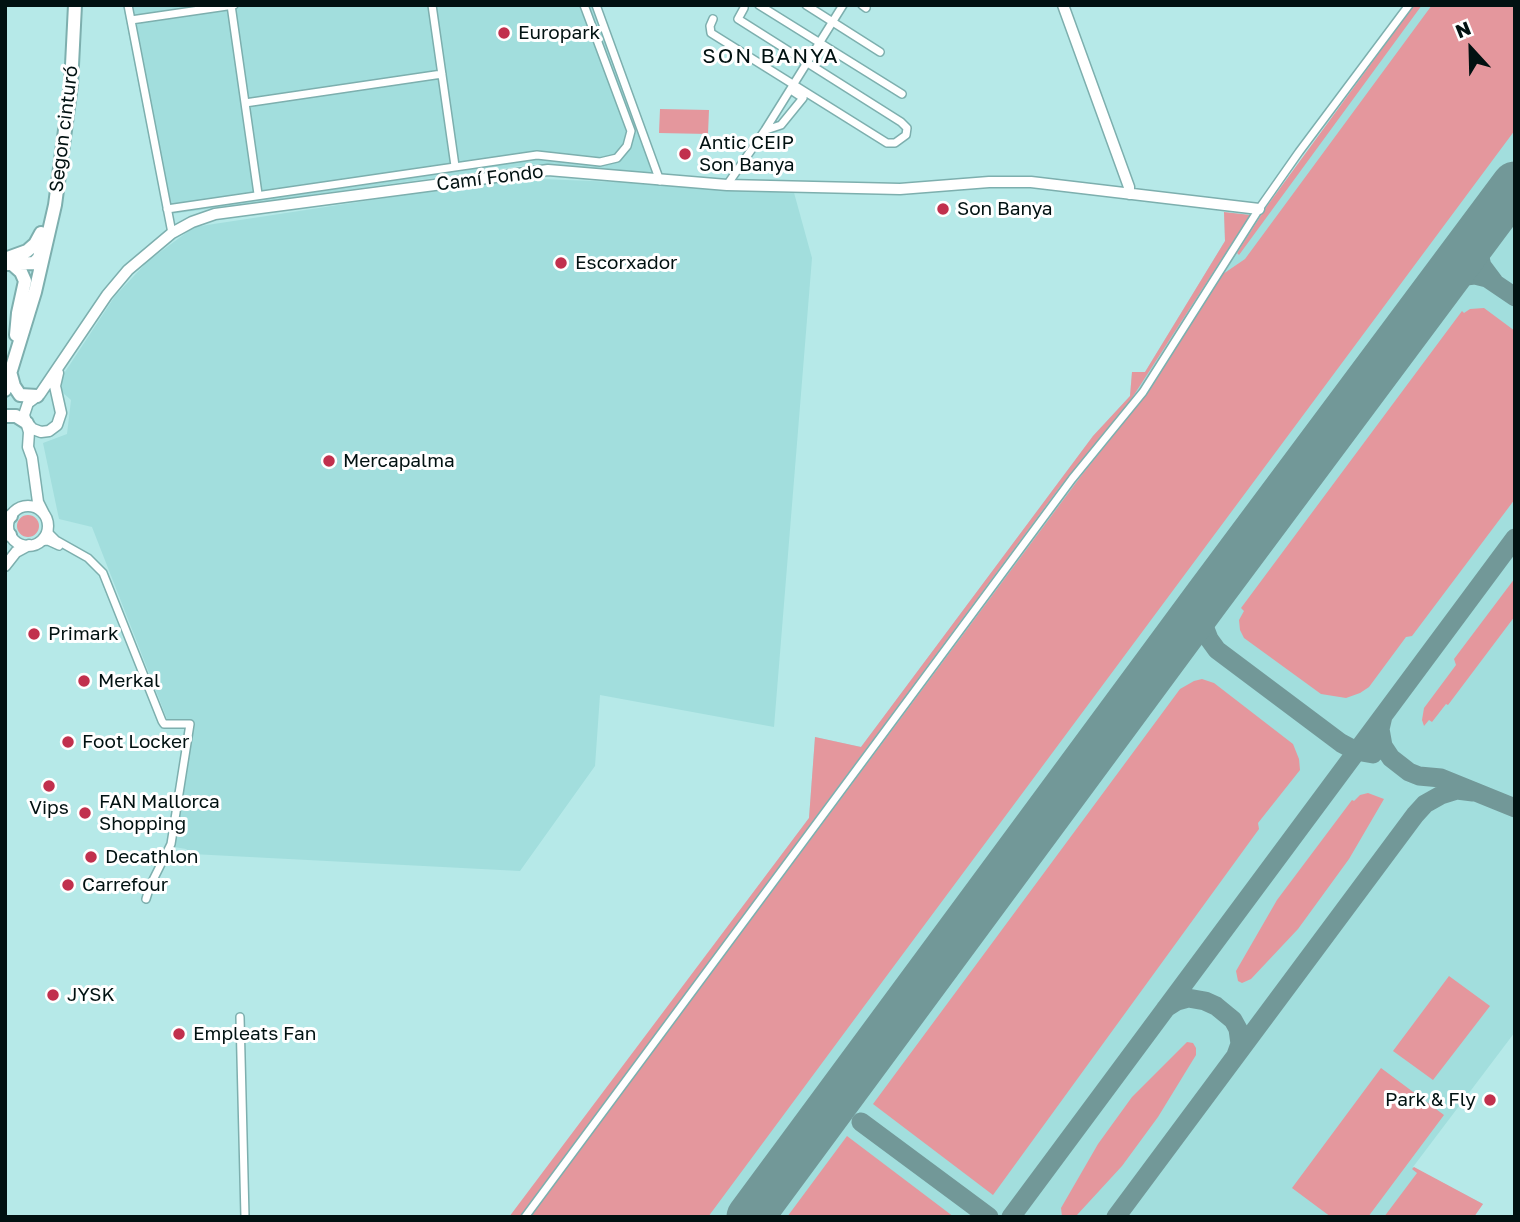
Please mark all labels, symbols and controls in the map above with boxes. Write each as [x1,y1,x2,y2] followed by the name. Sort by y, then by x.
[1436,14,1506,84] north arrow
[1452,16,1474,42] text: N
[518,22,600,44] place label: Europark
[496,25,512,41] marker: Europark
[703,43,839,69] district label: SON BANYA
[45,64,83,194] street label: Segon cinturó
[699,132,795,176] place label: Antic CEIP Son Banya
[677,146,693,162] marker: Antic CEIP Son Banya
[435,160,545,196] street label: Camí Fondo
[957,198,1053,220] place label: Son Banya
[935,201,951,217] marker: Son Banya
[575,252,678,274] place label: Escorxador
[553,255,569,271] marker: Escorxador
[343,450,455,472] place label: Mercapalma
[321,453,337,469] marker: Mercapalma
[48,623,119,645] place label: Primark
[26,626,42,642] marker: Primark
[98,670,160,692] place label: Merkal
[76,673,92,689] marker: Merkal
[82,731,189,753] place label: Foot Locker
[60,734,76,750] marker: Foot Locker
[41,778,57,794] marker: Vips
[99,791,220,835] place label: FAN Mallorca Shopping
[29,797,69,819] place label: Vips
[77,805,93,821] marker: FAN Mallorca Shopping
[105,846,198,868] place label: Decathlon
[83,849,99,865] marker: Decathlon
[82,874,168,896] place label: Carrefour
[60,877,76,893] marker: Carrefour
[67,984,115,1006] place label: JYSK
[45,987,61,1003] marker: JYSK
[193,1023,316,1045] place label: Empleats Fan
[171,1026,187,1042] marker: Empleats Fan
[1385,1089,1476,1111] place label: Park & Fly
[1482,1092,1498,1108] marker: Park & Fly

